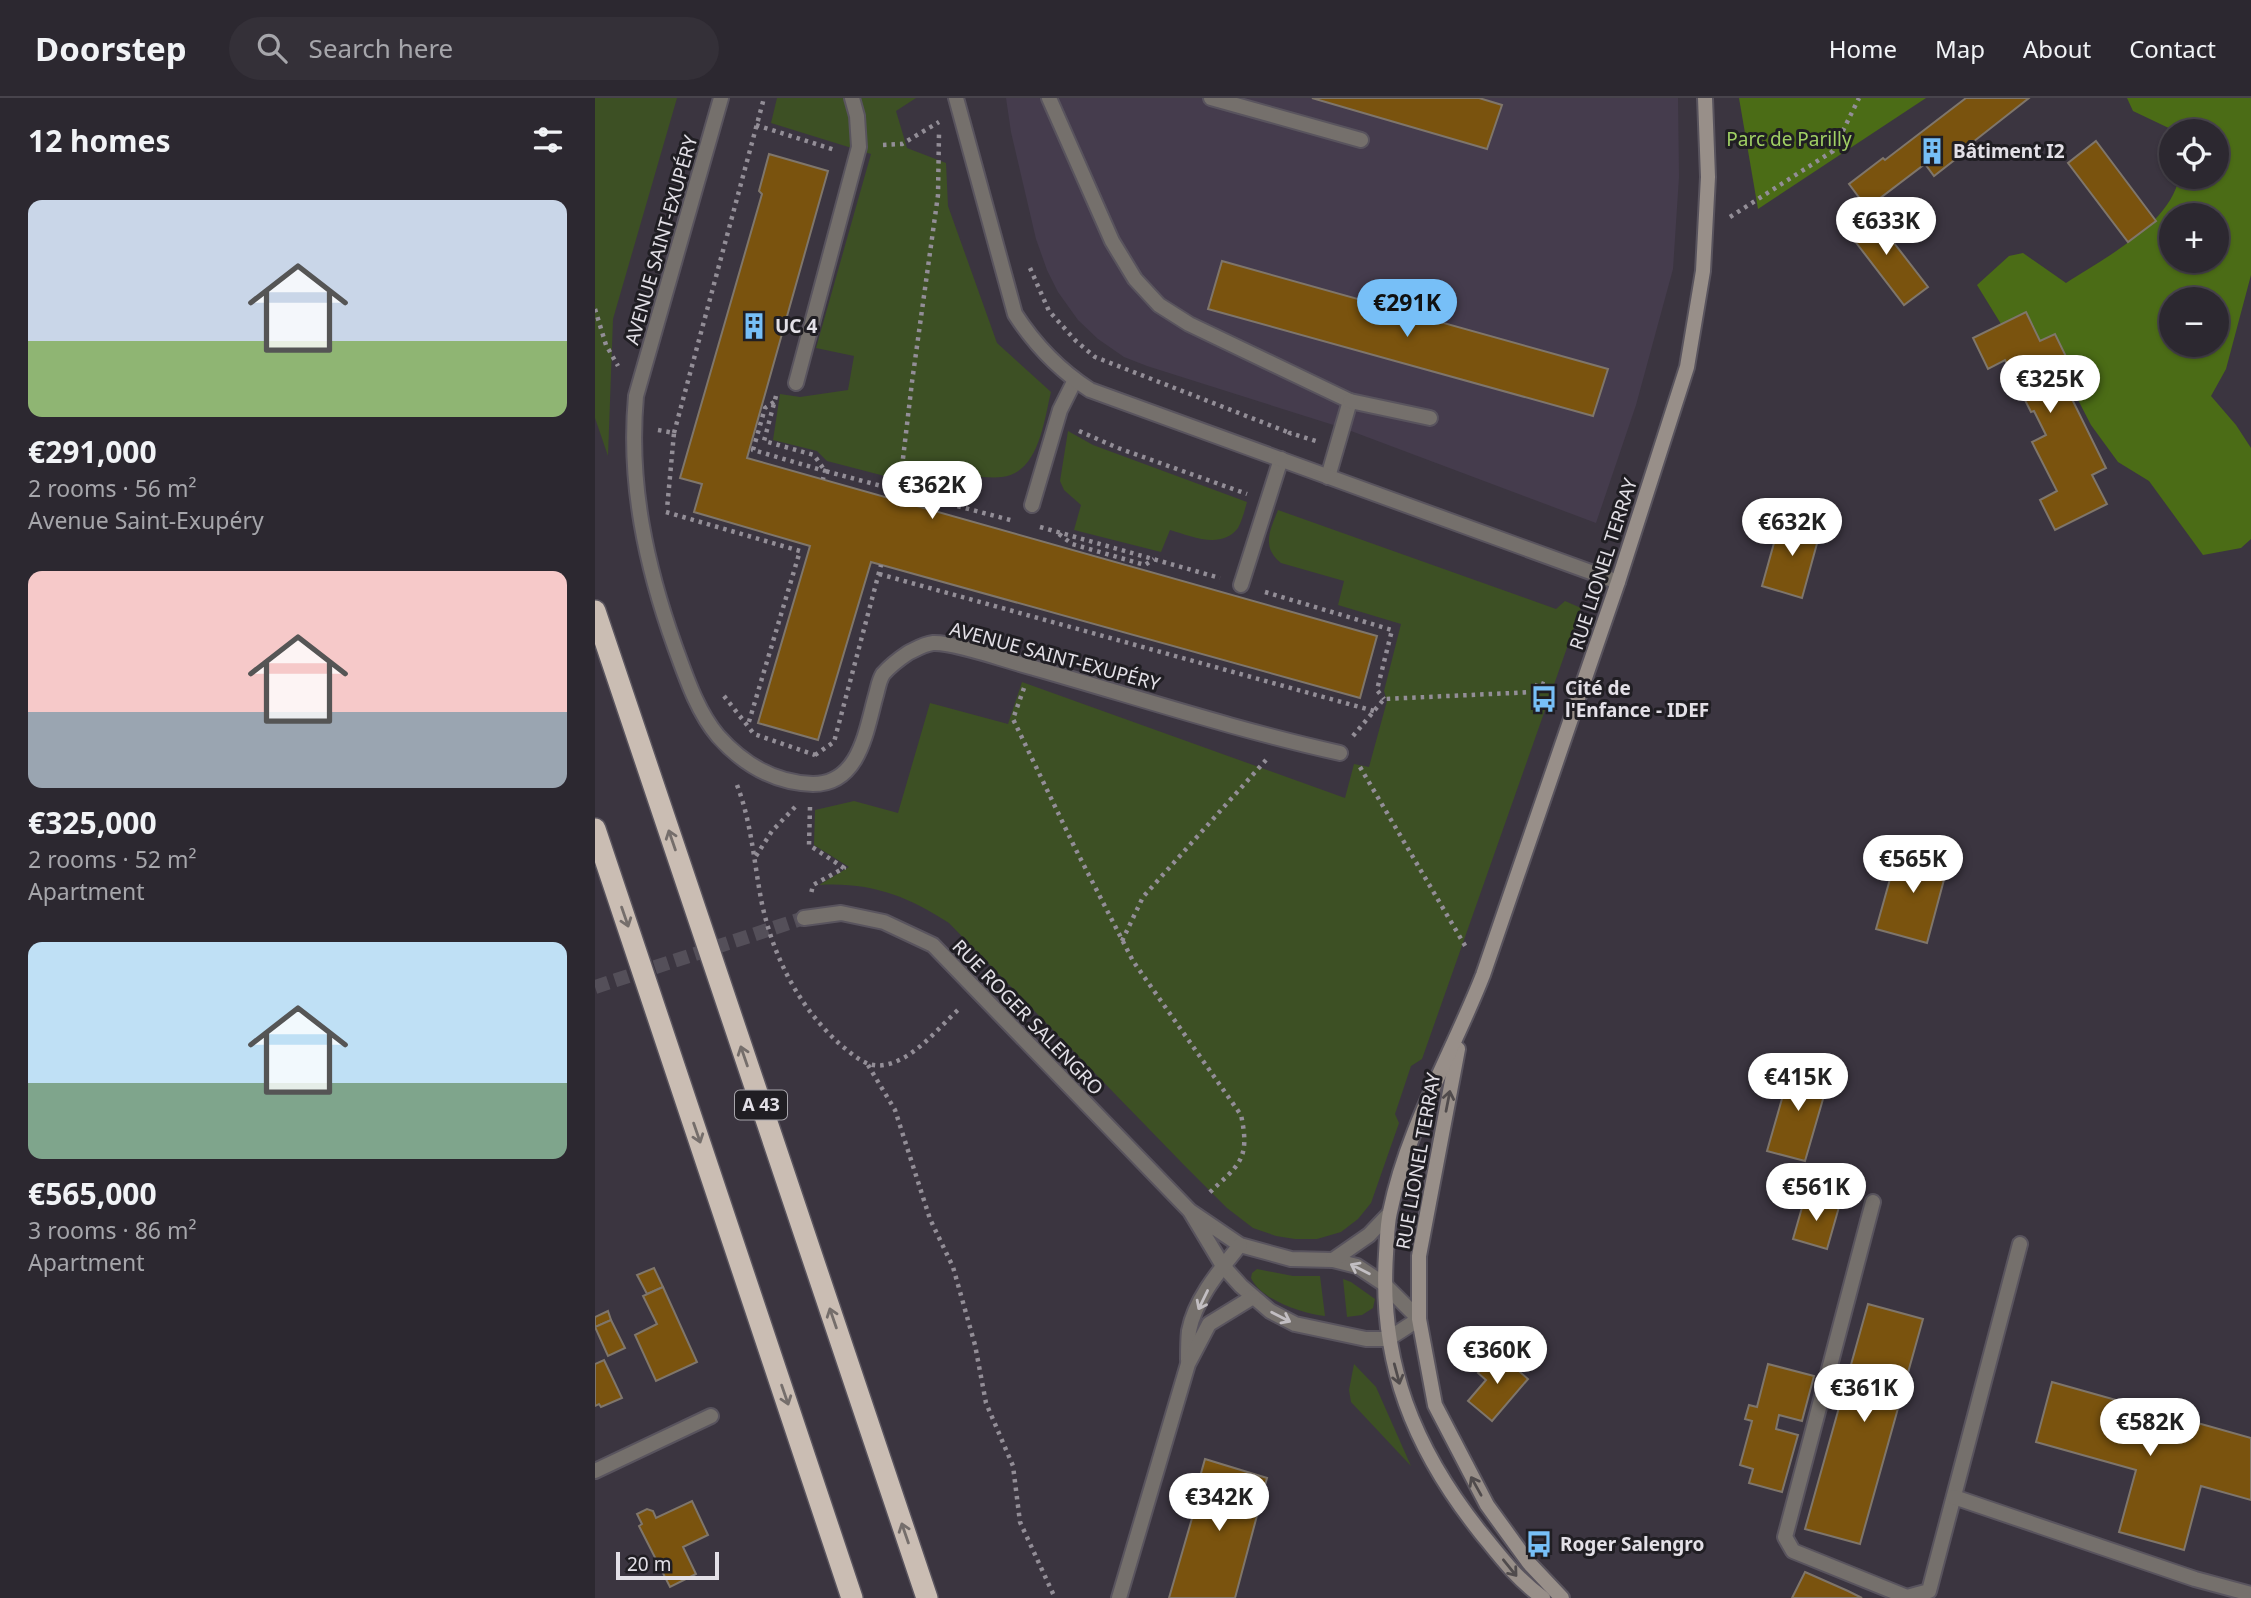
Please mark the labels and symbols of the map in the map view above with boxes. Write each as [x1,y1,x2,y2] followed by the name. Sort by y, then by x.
[1726,126,1852,152] park label: Parc de Parilly
[619,132,703,348] street label: AVENUE SAINT-EXUPÉRY
[1917,136,1947,166] building icon: Bâtiment I2
[1953,138,2065,164] place label: Bâtiment I2
[1837,198,1935,257] pin: €633K
[1358,280,1456,339] pin: €291K
[739,311,769,341] building icon: UC 4
[775,313,818,339] place label: UC 4
[2001,356,2099,415] pin: €325K
[883,462,981,521] pin: €362K
[1563,475,1643,653] street label: RUE LIONEL TERRAY
[1743,498,1841,558] pin: €632K
[947,615,1163,697] street label: AVENUE SAINT-EXUPÉRY
[1565,675,1709,723] place label: Cité de l'Enfance - IDEF
[1529,684,1559,714] bus stop icon: Cité de l'Enfance - IDEF
[665,829,678,851] one-way arrow
[1864,836,1962,895] pin: €565K
[619,906,632,928] one-way arrow
[947,934,1109,1100] street label: RUE ROGER SALENGRO
[737,1045,750,1067] one-way arrow
[1749,1054,1847,1113] pin: €415K
[1390,1070,1446,1251] street label: RUE LIONEL TERRAY
[735,1090,787,1120] road number: A 43
[1442,1090,1455,1113] one-way arrow
[692,1121,704,1143] one-way arrow
[1767,1164,1865,1223] pin: €561K
[1350,1262,1370,1276] one-way arrow
[1195,1289,1209,1310] one-way arrow
[825,1307,838,1329] one-way arrow
[1270,1311,1291,1324] one-way arrow
[1448,1326,1546,1386] pin: €360K
[1391,1362,1404,1384] one-way arrow
[1815,1364,1913,1424] pin: €361K
[780,1383,792,1405] one-way arrow
[2101,1398,2199,1458] pin: €582K
[1170,1474,1268,1533] pin: €342K
[1469,1476,1482,1497] one-way arrow
[898,1523,910,1545] one-way arrow
[1524,1529,1554,1559] bus stop icon: Roger Salengro
[1560,1531,1704,1557] place label: Roger Salengro
[616,1549,719,1581] scale bar
[1502,1559,1517,1577] one-way arrow

